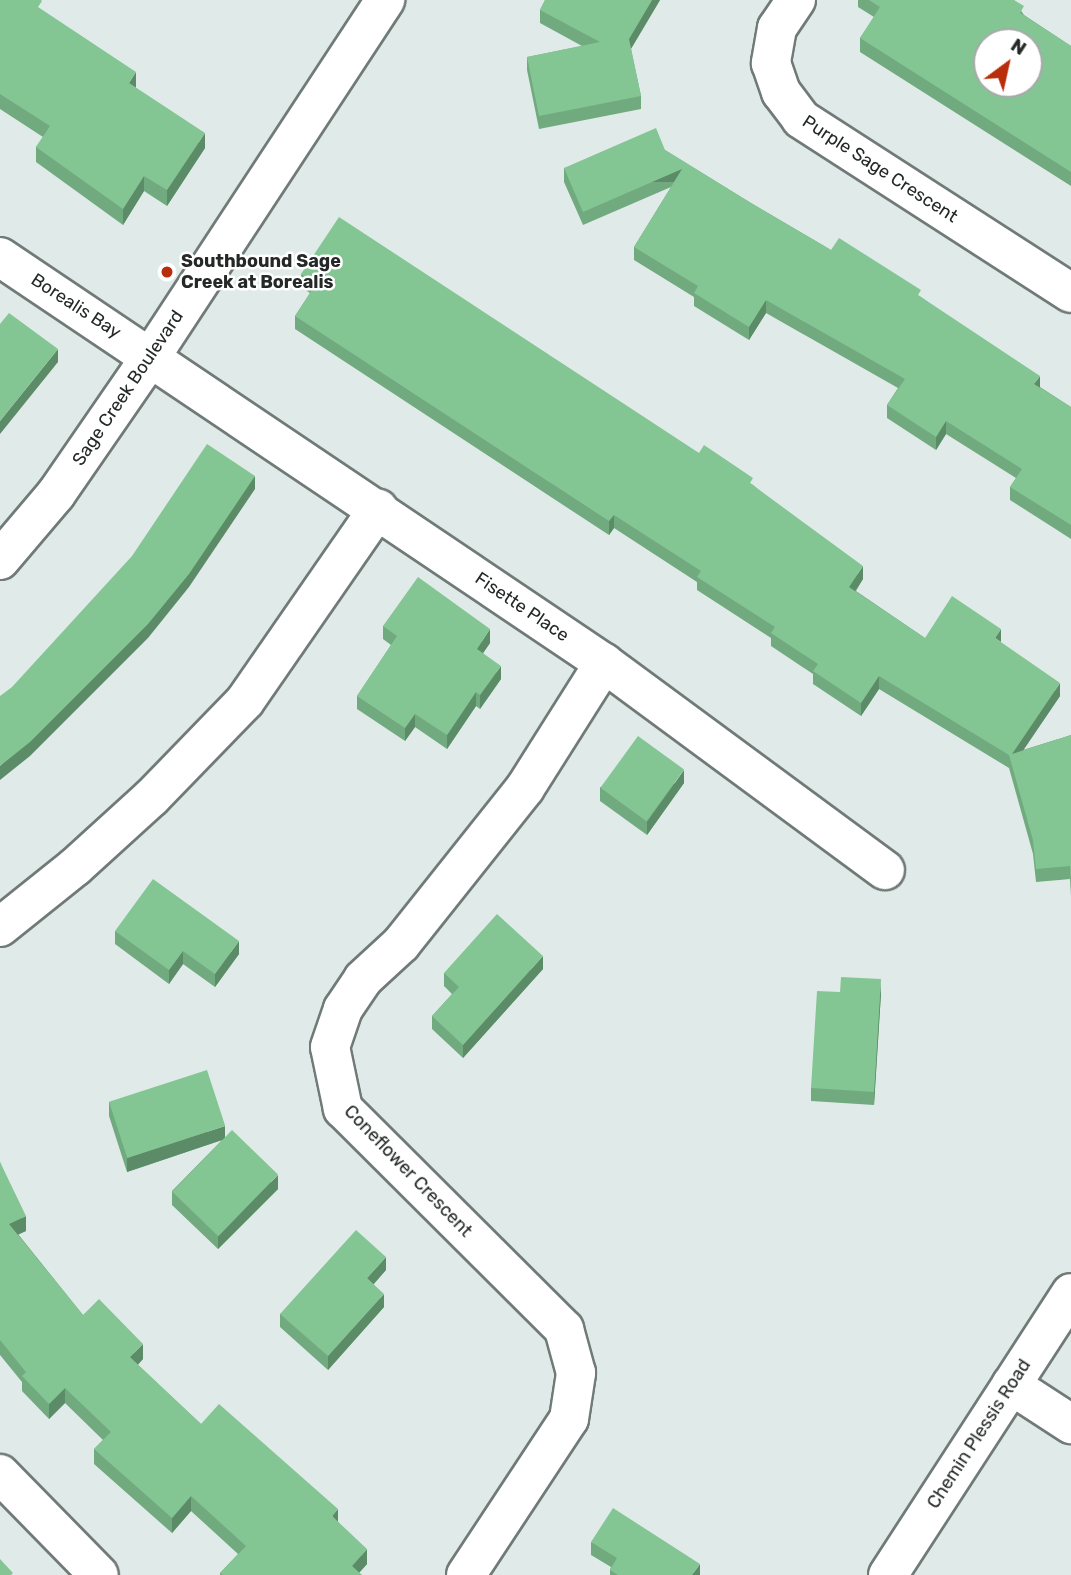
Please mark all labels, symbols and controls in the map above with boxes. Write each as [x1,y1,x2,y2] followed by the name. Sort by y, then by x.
[973,28,1043,98] north arrow
[1007,33,1031,60] text: N
[798,111,962,227] street label: Purple Sage Crescent
[181,251,341,294] place label: Southbound Sage Creek at Borealis
[159,264,175,280] marker: Southbound Sage Creek at Borealis
[27,269,125,343] street label: Borealis Bay
[68,306,188,470] street label: Sage Creek Boulevard
[471,568,573,646] street label: Fisette Place
[339,1100,477,1242] street label: Coneflower Crescent
[923,1355,1035,1513] street label: Chemin Plessis Road

